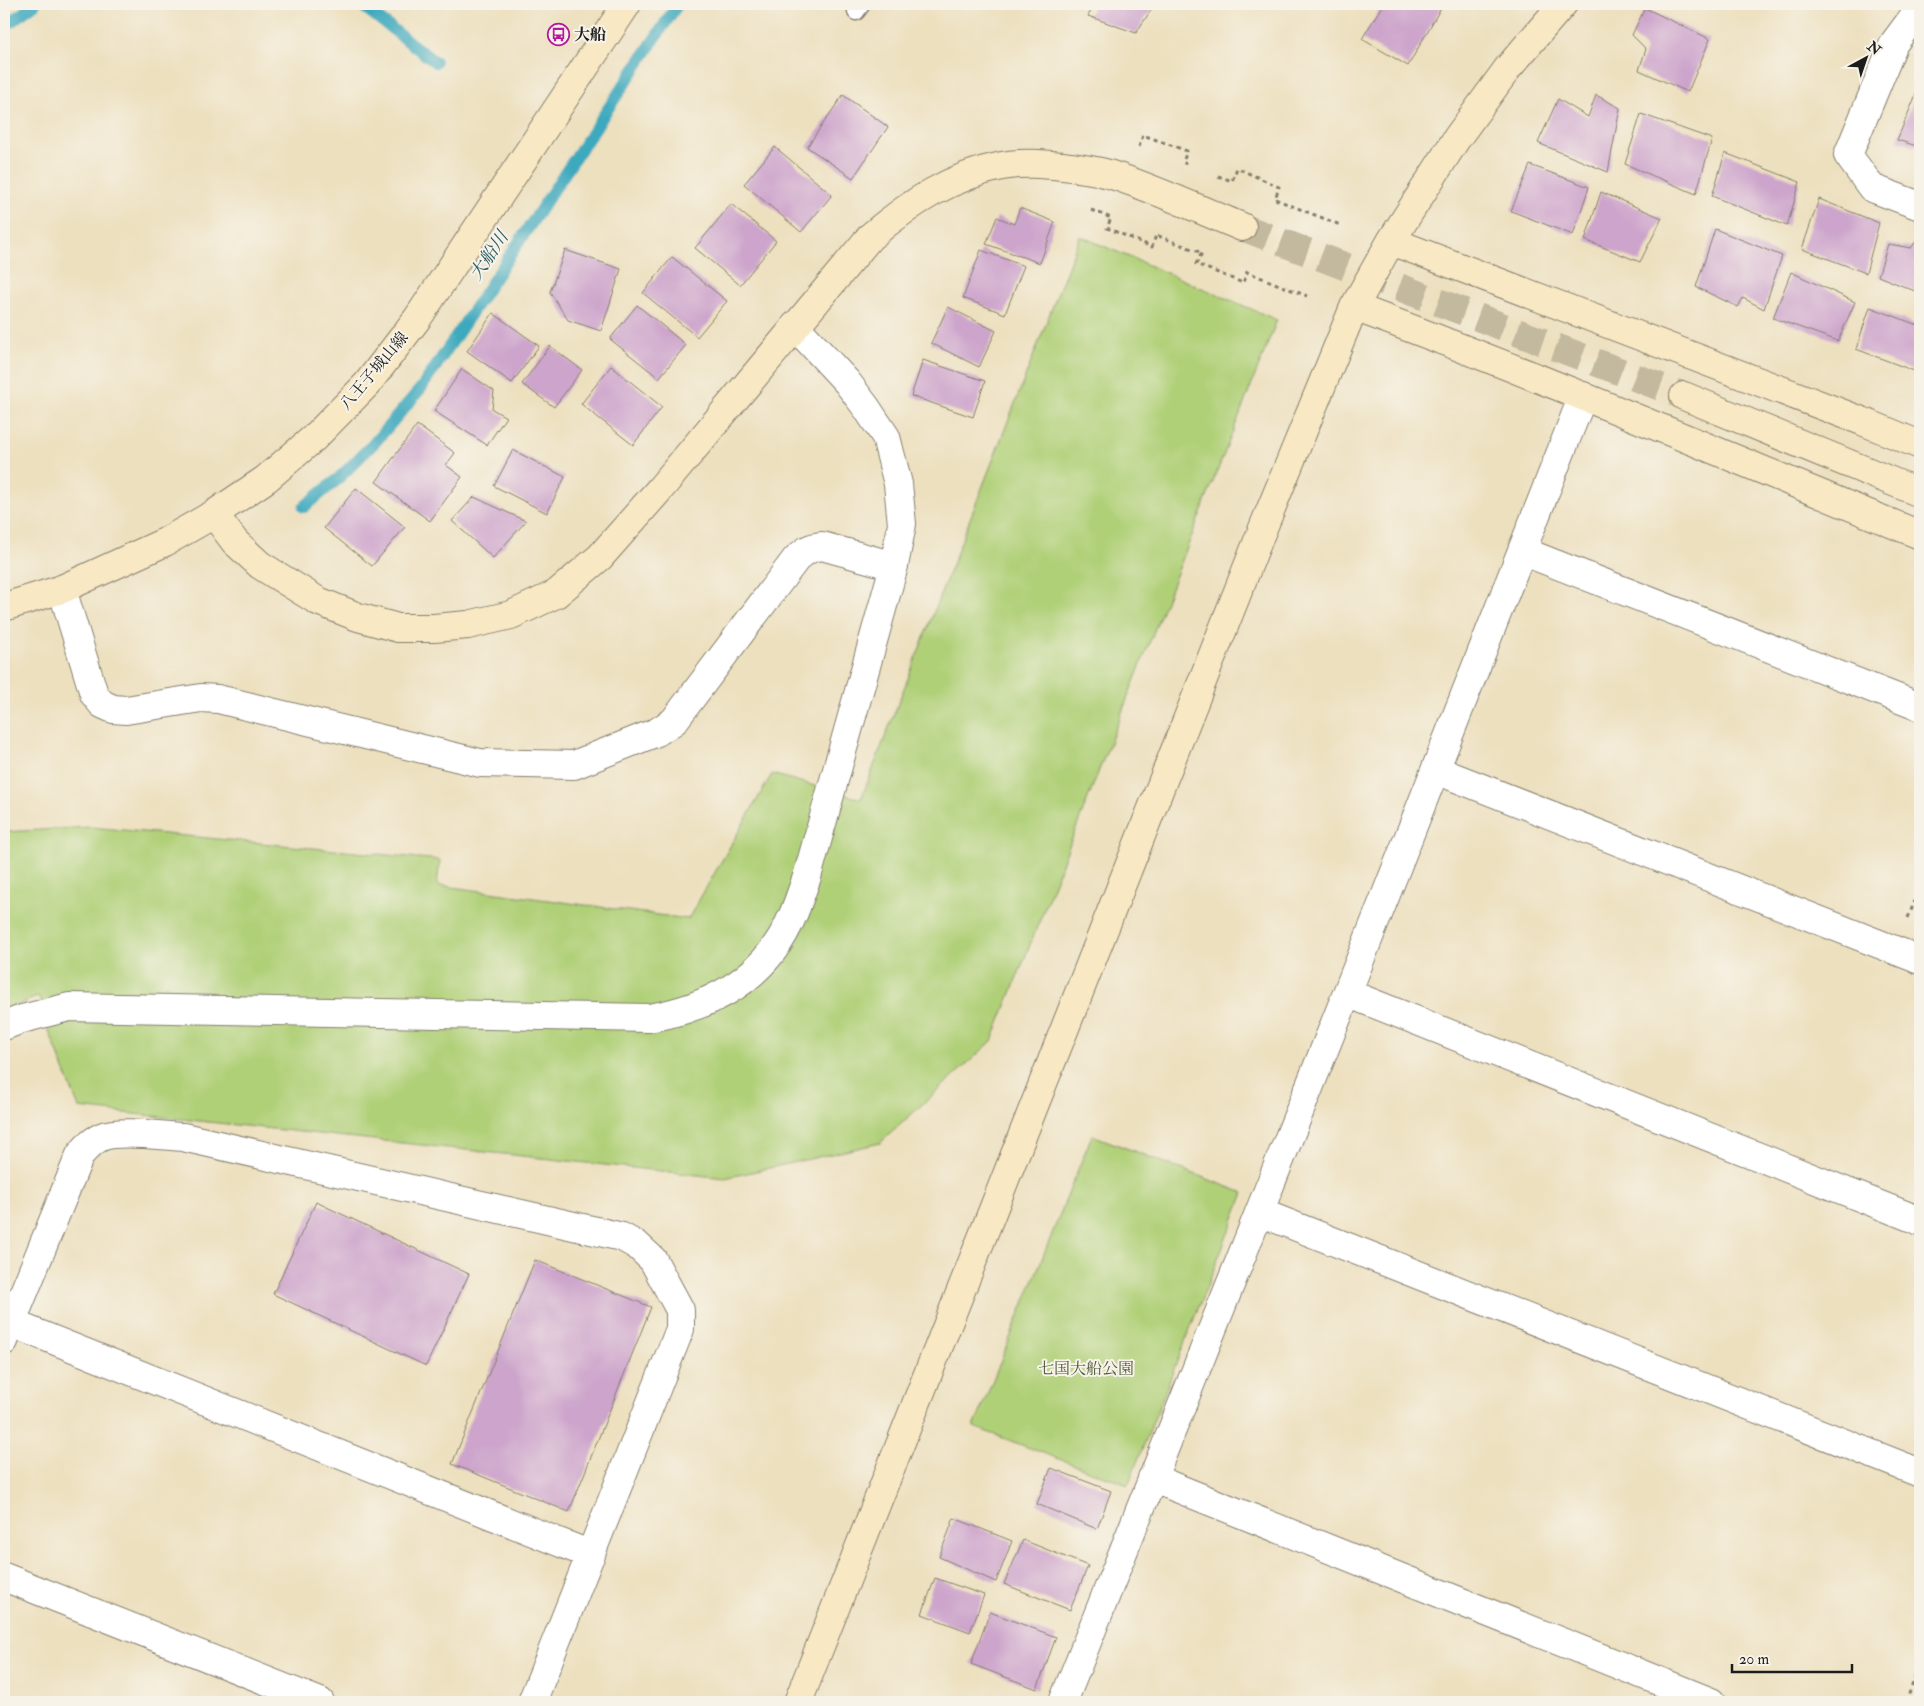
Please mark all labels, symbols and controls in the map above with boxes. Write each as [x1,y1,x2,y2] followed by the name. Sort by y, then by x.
[546,23,570,47] bus stop icon: 大船
[574,25,607,45] place label: 大船
[1842,32,1892,82] north arrow
[1863,37,1885,59] text: N
[464,226,515,285] water label: 大船川
[335,328,413,414] street label: 八王子城山線
[1038,1359,1134,1379] park label: 七国大船公園
[1732,1641,1852,1673] scale bar
[1739,1650,1769,1669] text: 20 m

